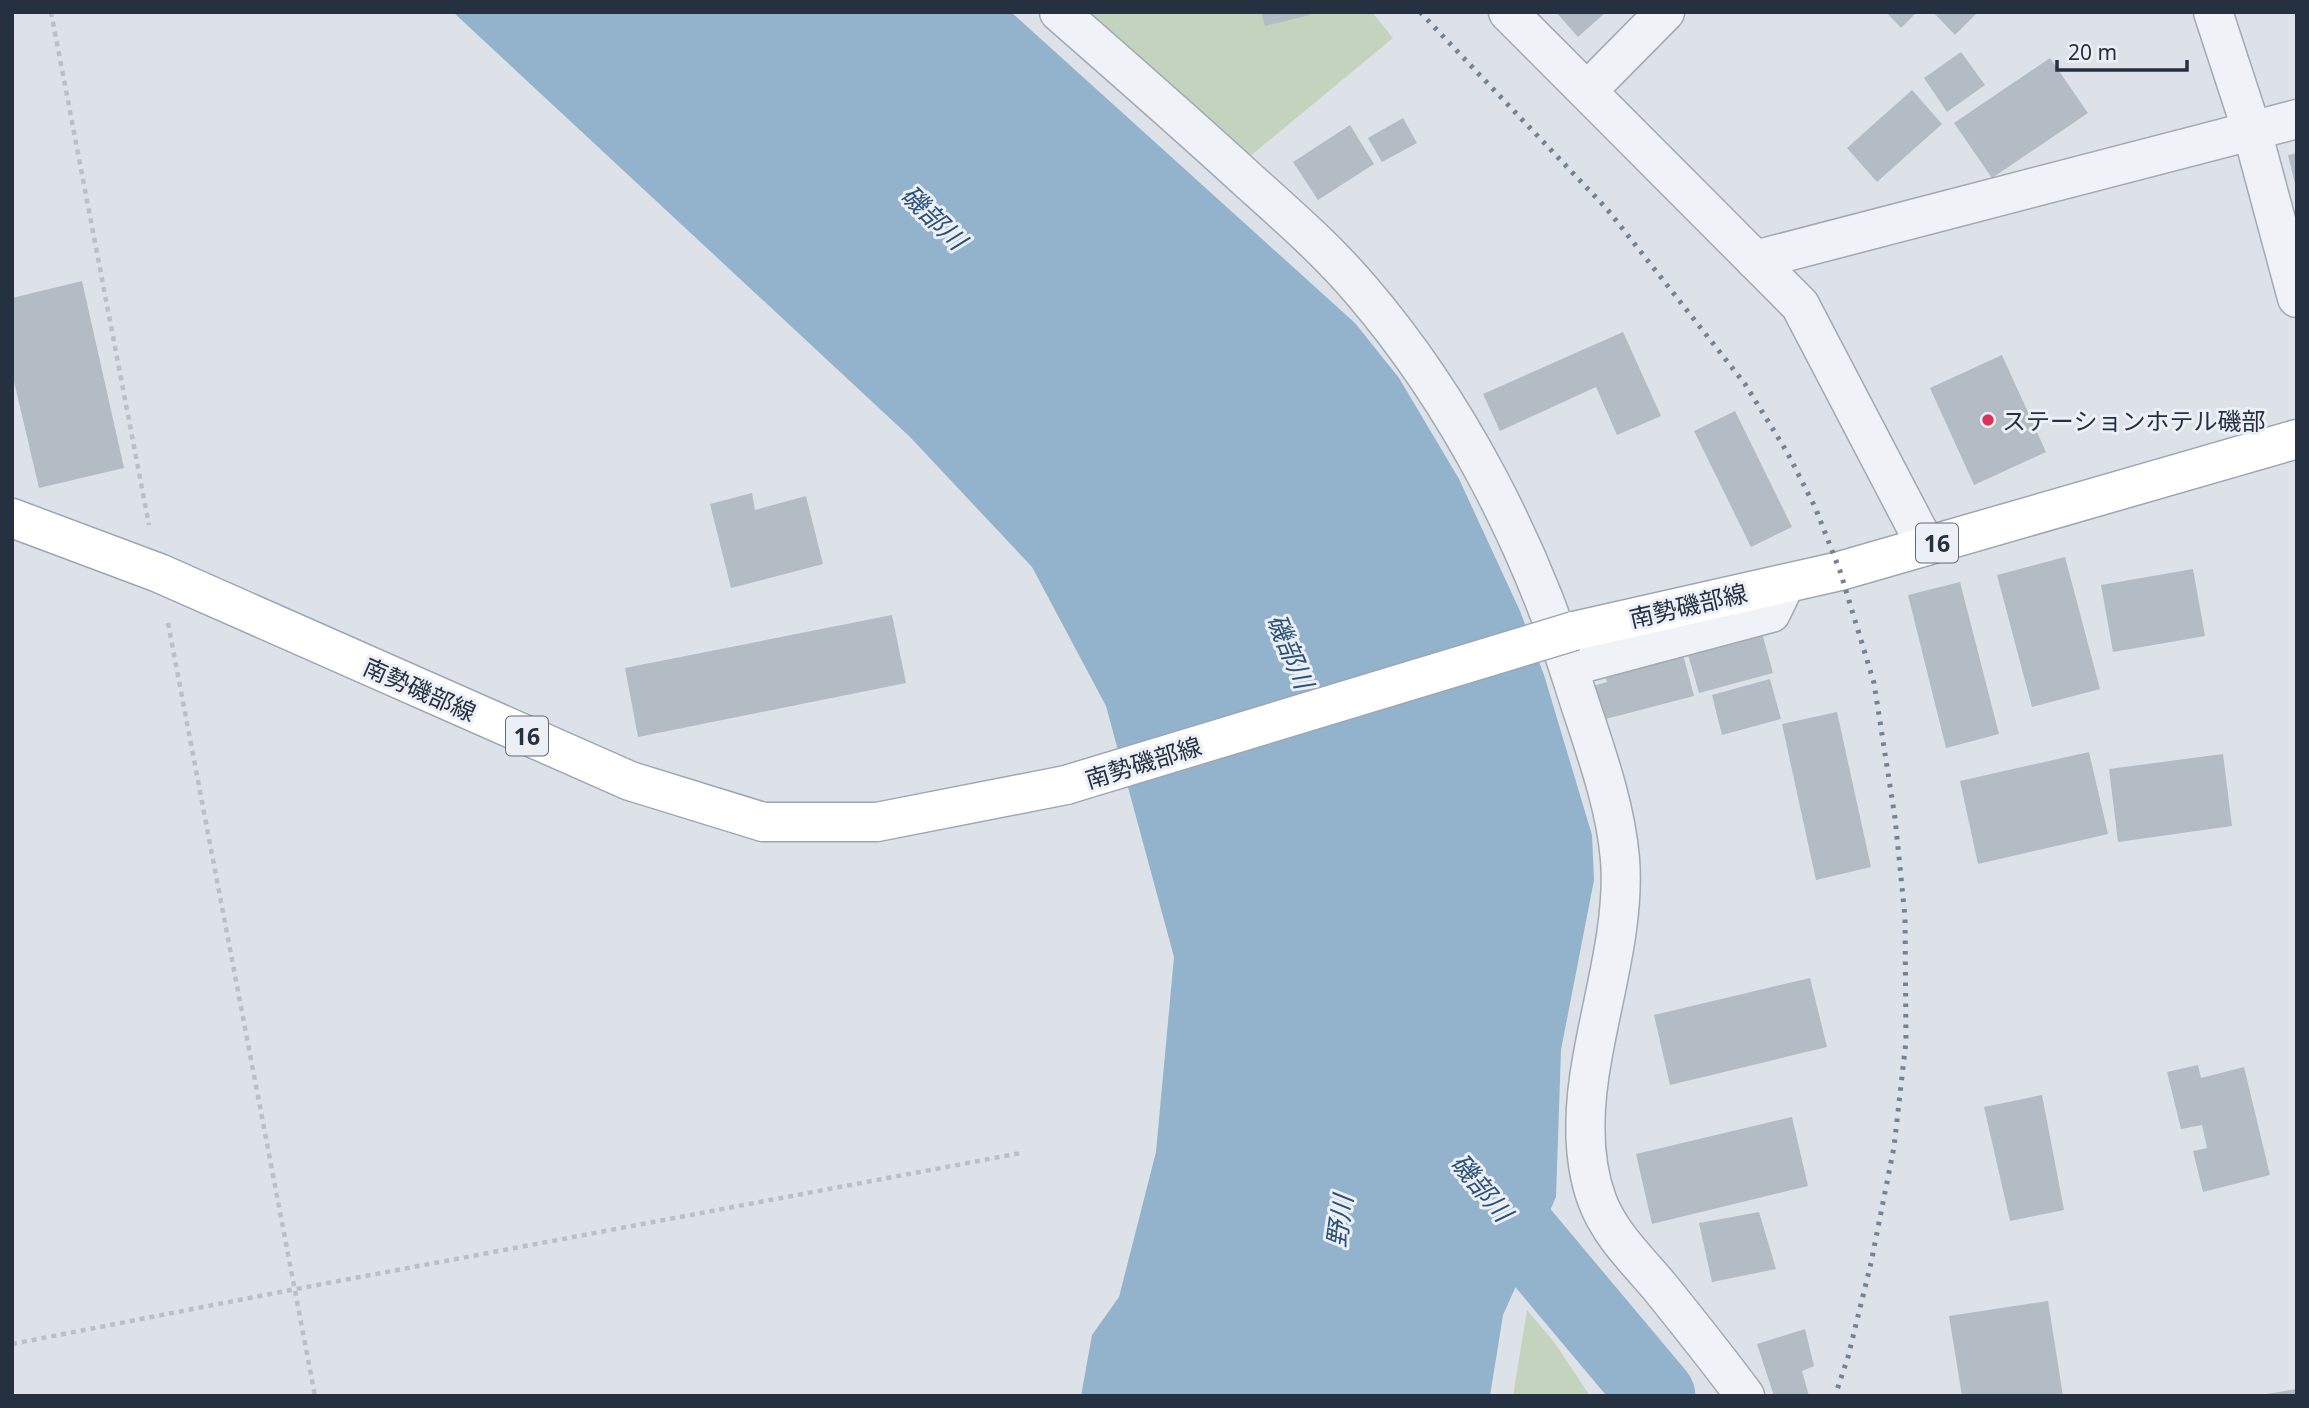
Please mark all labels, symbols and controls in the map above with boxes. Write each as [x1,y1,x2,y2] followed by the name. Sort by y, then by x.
[2057,28,2186,72] scale bar
[2068,38,2117,66] text: 20 m
[893,177,977,259] water label: 磯部川
[2002,404,2266,437] place label: ステーションホテル磯部
[1980,412,1996,428] marker: ステーションホテル磯部
[1916,524,1958,562] road number: 16
[1626,575,1750,635] street label: 南勢磯部線
[1259,608,1324,697] water label: 磯部川
[358,650,482,728] street label: 南勢磯部線
[506,716,548,756] road number: 16
[1081,729,1205,795] street label: 南勢磯部線
[1443,1146,1523,1231] water label: 磯部川
[1318,1190,1361,1249] water label: 野川

